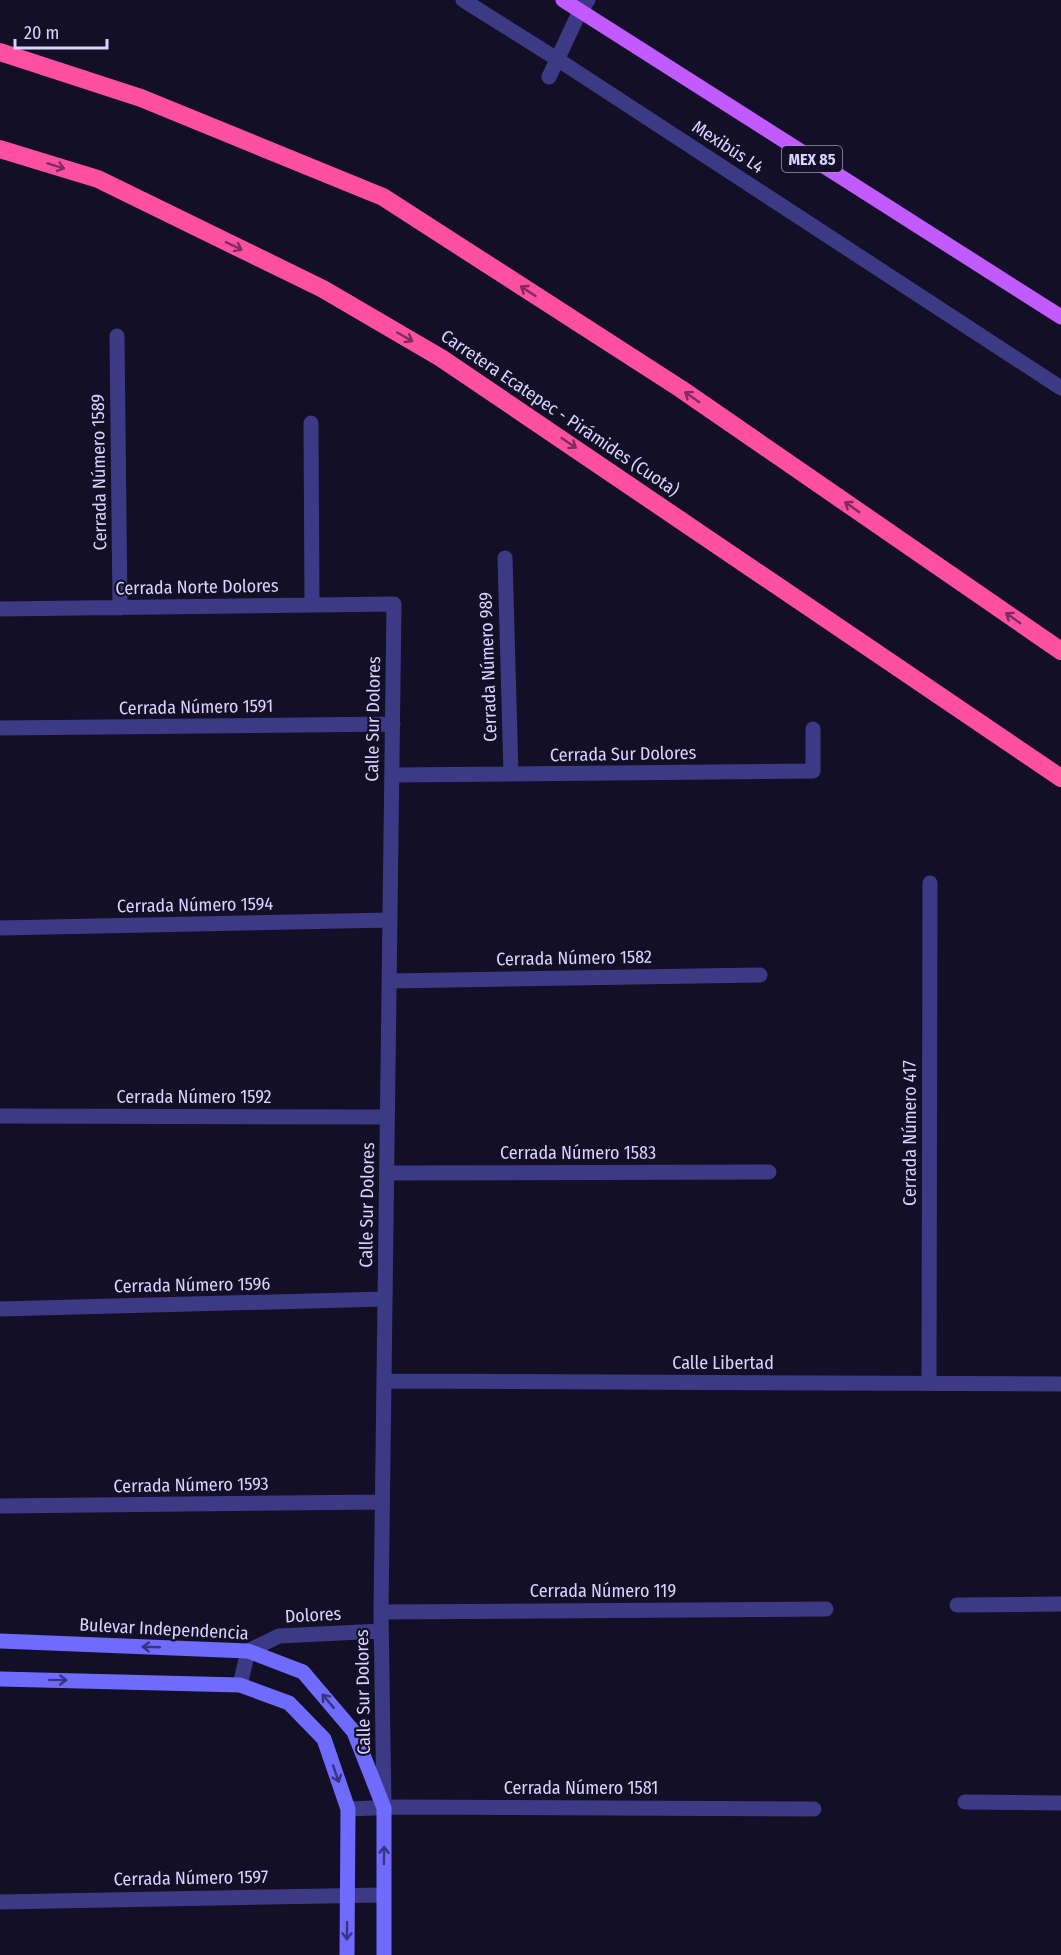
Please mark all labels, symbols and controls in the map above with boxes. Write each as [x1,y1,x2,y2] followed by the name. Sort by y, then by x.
[15,12,106,50] scale bar
[24,22,59,44] text: 20 m
[688,116,768,178] street label: Mexibús L4
[782,146,842,172] road number: MEX 85
[46,161,65,172] one-way arrow
[224,240,242,252] one-way arrow
[520,284,537,296] one-way arrow
[437,325,683,501] street label: Carretera Ecatepec - Pirámides (Cuota)
[396,332,414,343] one-way arrow
[684,391,700,403] one-way arrow
[87,394,111,550] street label: Cerrada Número 1589
[560,437,577,449] one-way arrow
[845,501,861,513] one-way arrow
[115,575,279,599] street label: Cerrada Norte Dolores
[474,592,502,742] street label: Cerrada Número 989
[1005,612,1021,624] one-way arrow
[361,656,385,782] street label: Calle Sur Dolores
[119,695,273,719] street label: Cerrada Número 1591
[550,742,697,766] street label: Cerrada Sur Dolores
[117,893,274,917] street label: Cerrada Número 1594
[496,946,652,970] street label: Cerrada Número 1582
[899,1060,921,1206] street label: Cerrada Número 417
[116,1086,272,1108] street label: Cerrada Número 1592
[355,1142,379,1268] street label: Calle Sur Dolores
[500,1142,656,1164] street label: Cerrada Número 1583
[114,1273,270,1297] street label: Cerrada Número 1596
[672,1352,774,1374] street label: Calle Libertad
[113,1473,269,1497] street label: Cerrada Número 1593
[530,1580,676,1602] street label: Cerrada Número 119
[284,1603,342,1627] street label: Dolores
[79,1614,249,1644] street label: Bulevar Independencia
[351,1629,375,1755] street label: Calle Sur Dolores
[141,1641,161,1653] one-way arrow
[48,1674,68,1686] one-way arrow
[321,1694,335,1709] one-way arrow
[331,1764,342,1783] one-way arrow
[504,1777,658,1799] street label: Cerrada Número 1581
[378,1845,390,1865] one-way arrow
[114,1866,268,1890] street label: Cerrada Número 1597
[341,1920,353,1940] one-way arrow

